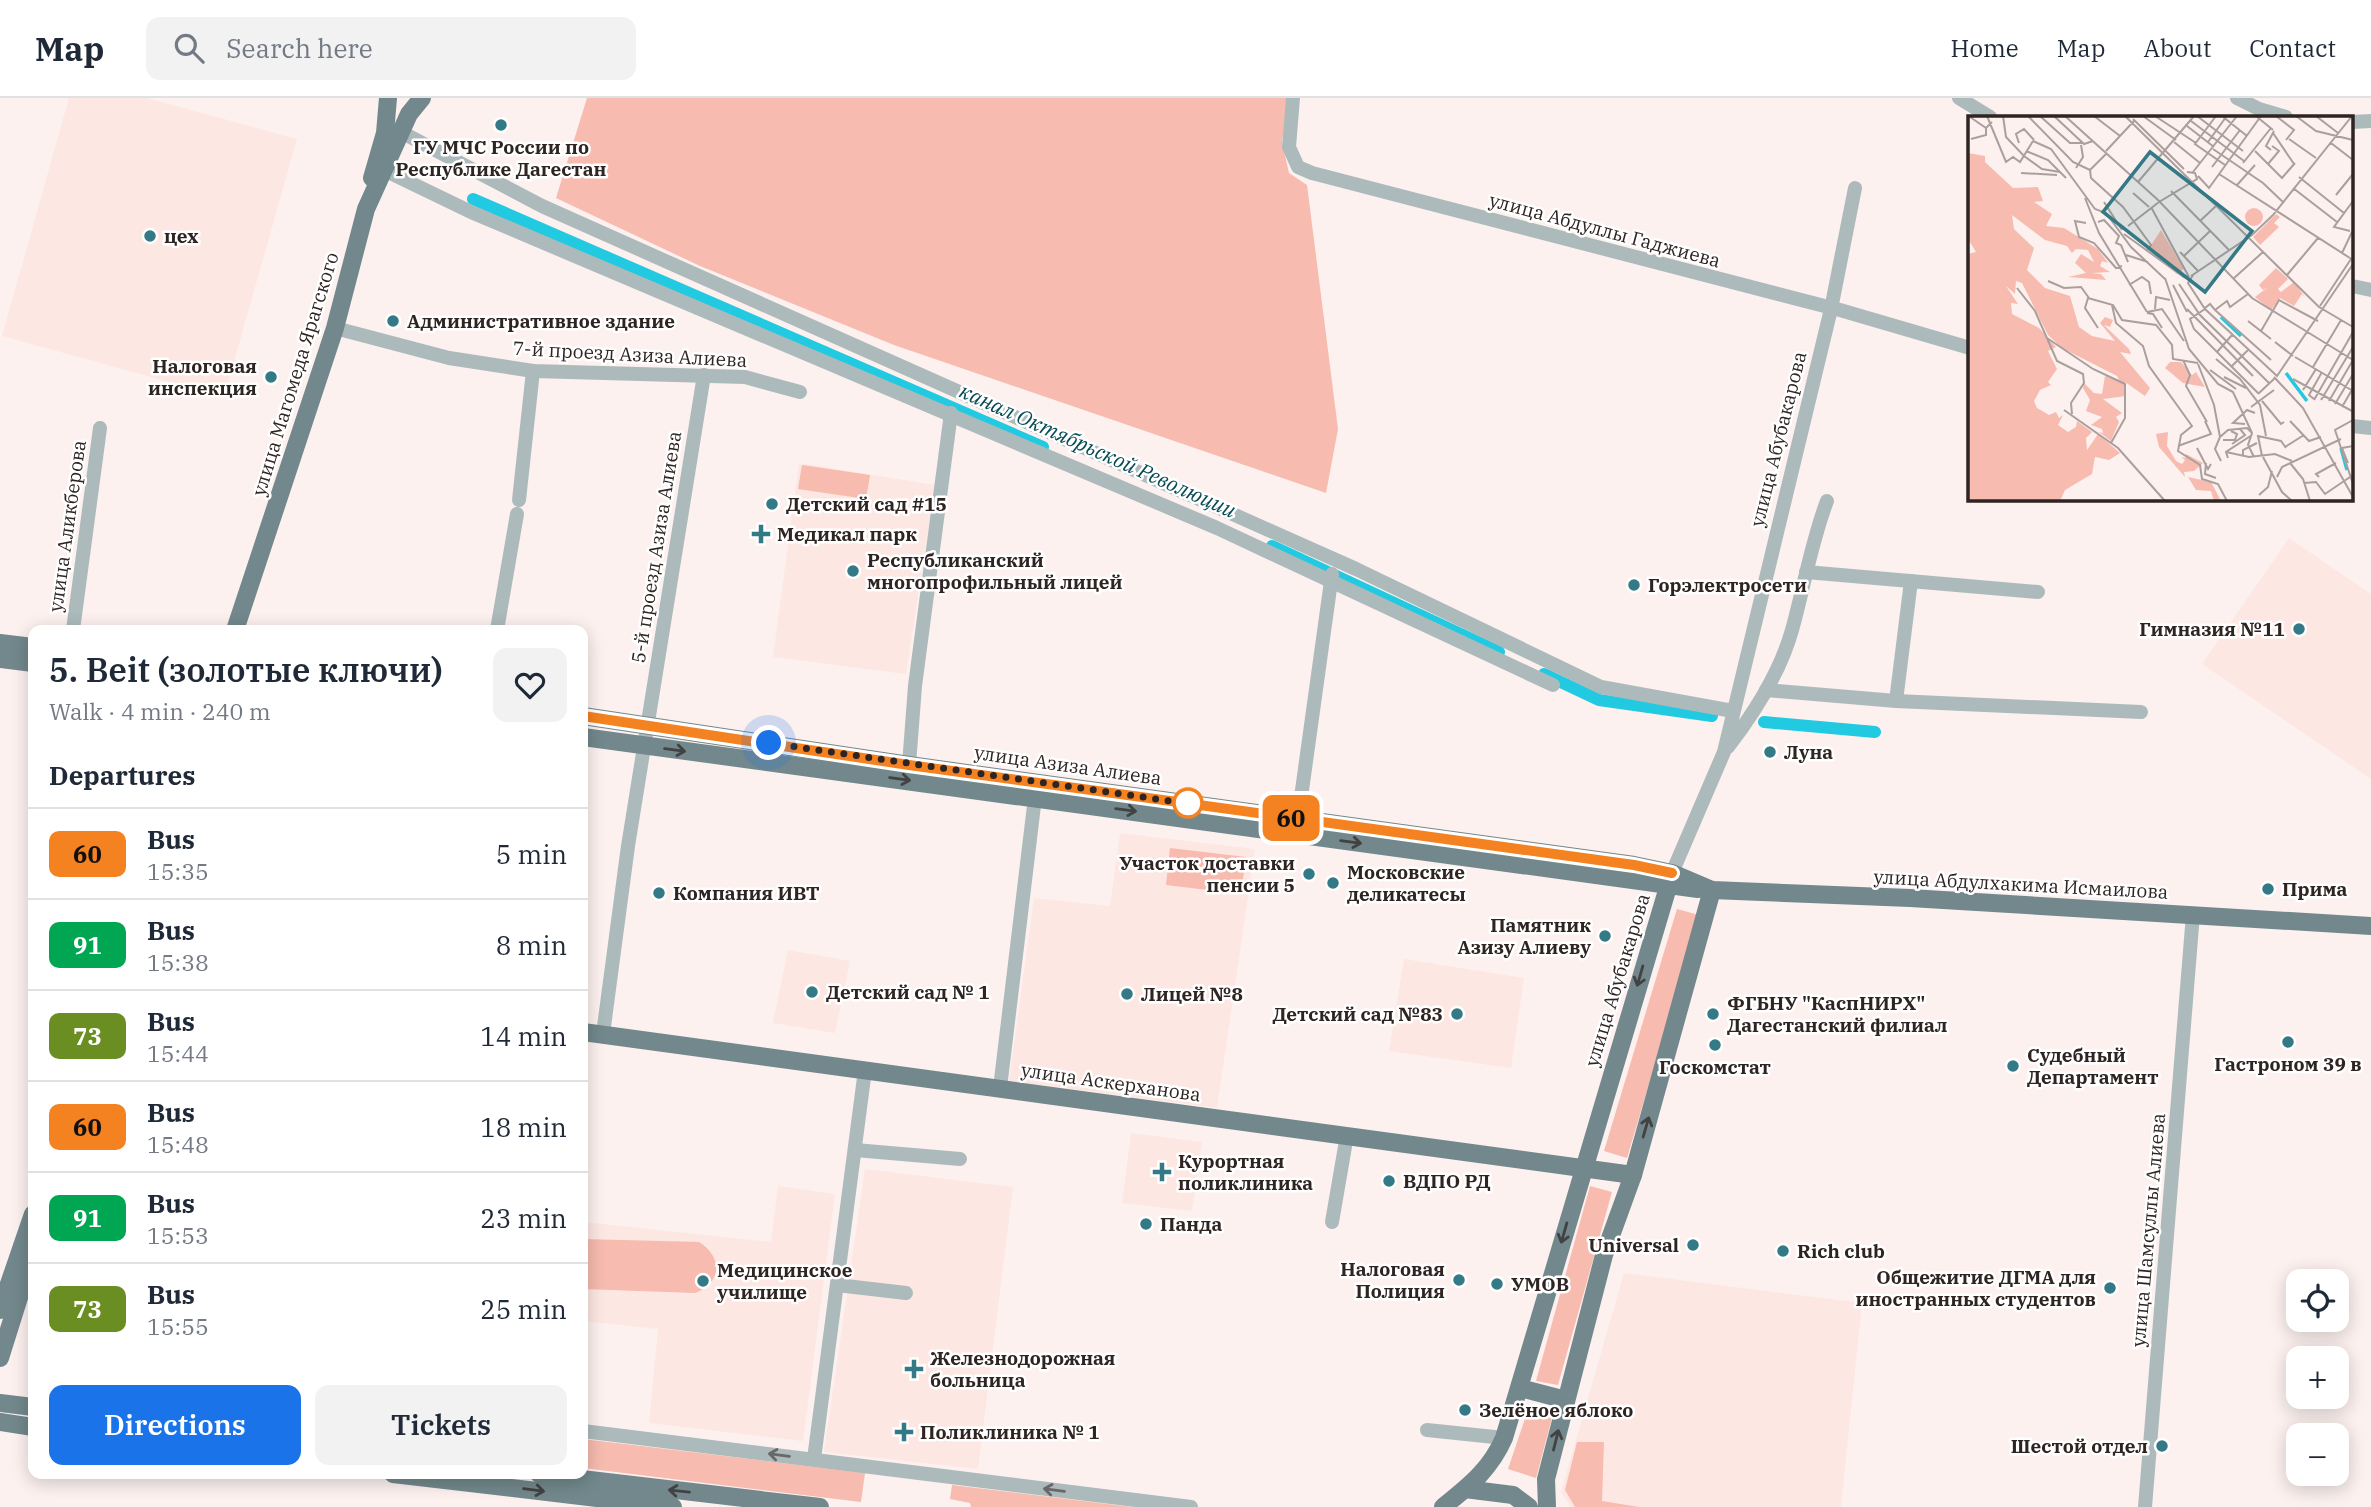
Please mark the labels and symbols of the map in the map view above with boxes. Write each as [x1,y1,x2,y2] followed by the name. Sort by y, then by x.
[1968,116,2354,500] inset map
[493,117,509,133] marker: ГУ МЧС России по Республике Дагестан
[396,135,607,181] place label: ГУ МЧС России по Республике Дагестан
[1487,188,1723,272] street label: улица Абдуллы Гаджиева
[164,224,198,248] place label: цех
[142,228,158,244] marker: цех
[246,249,344,499] street label: улица Магомеда Ярагского
[407,309,675,333] place label: Административное здание
[385,313,401,329] marker: Административное здание
[512,336,748,372] street label: 7-й проезд Азиза Алиева
[1745,349,1811,529] street label: улица Абубакарова
[148,354,257,400] place label: Налоговая инспекция
[263,369,279,385] marker: Налоговая инспекция
[955,376,1241,524] water label: канал Октябрьской Революции
[626,429,686,665] street label: 5-й проезд Азиза Алиева
[43,438,91,614] street label: улица Аликберова
[786,492,947,516] place label: Детский сад #15
[764,496,780,512] marker: Детский сад #15
[777,522,917,546] place label: Медикал парк
[751,524,771,544] marker: Медикал парк
[867,548,1122,594] place label: Республиканский многопрофильный лицей
[845,563,861,579] marker: Республиканский многопрофильный лицей
[1648,573,1807,597] place label: Горэлектросети
[1626,577,1642,593] marker: Горэлектросети
[2139,617,2285,641] place label: Гимназия №11
[2291,621,2307,637] marker: Гимназия №11
[751,725,786,760] your location
[973,740,1163,790] street label: улица Азиза Алиева
[1784,740,1833,764] place label: Луна
[663,744,685,757] one-way arrow
[1762,744,1778,760] marker: Луна
[888,772,911,785] one-way arrow
[1173,788,1203,818] unlabelled marker
[1260,795,1322,841] line badge: 60
[1114,804,1136,817] one-way arrow
[1339,836,1362,849] one-way arrow
[1119,851,1295,897] place label: Участок доставки пенсии 5
[1347,860,1466,906] place label: Московские деликатесы
[1873,864,2169,904] street label: улица Абдулхакима Исмаилова
[1301,866,1317,882] marker: Участок доставки пенсии 5
[1325,875,1341,891] marker: Московские деликатесы
[2282,877,2347,901] place label: Прима
[673,881,820,905] place label: Компания ИВТ
[2260,881,2276,897] marker: Прима
[651,885,667,901] marker: Компания ИВТ
[1579,891,1655,1069] street label: улица Абубакарова
[1457,913,1591,959] place label: Памятник Азизу Алиеву
[1597,928,1613,944] marker: Памятник Азизу Алиеву
[1632,964,1645,986] one-way arrow
[826,980,990,1004] place label: Детский сад № 1
[1141,982,1243,1006] place label: Лицей №8
[804,984,820,1000] marker: Детский сад № 1
[1119,986,1135,1002] marker: Лицей №8
[1727,991,1947,1037] place label: ФГБНУ "КаспНИРХ" Дагестанский филиал
[1272,1002,1443,1026] place label: Детский сад №83
[1449,1006,1465,1022] marker: Детский сад №83
[1705,1006,1721,1022] marker: ФГБНУ "КаспНИРХ" Дагестанский филиал
[2280,1034,2296,1050] marker: Гастроном 39 в
[1707,1037,1723,1053] marker: Госкомстат
[2027,1043,2159,1089] place label: Судебный Департамент
[2214,1052,2362,1076] place label: Гастроном 39 в
[1659,1055,1771,1079] place label: Госкомстат
[1020,1058,1202,1106] street label: улица Аскерханова
[2005,1058,2021,1074] marker: Судебный Департамент
[2126,1112,2170,1348] street label: улица Шамсуллы Алиева
[1640,1117,1653,1139] one-way arrow
[1178,1149,1313,1195] place label: Курортная поликлиника
[1152,1162,1172,1182] marker: Курортная поликлиника
[1403,1169,1491,1193] place label: ВДПО РД
[1381,1173,1397,1189] marker: ВДПО РД
[1160,1212,1222,1236] place label: Панда
[1138,1216,1154,1232] marker: Панда
[1557,1221,1570,1243] one-way arrow
[1588,1233,1679,1257] place label: Universal
[1685,1237,1701,1253] marker: Universal
[1797,1239,1885,1263] place label: Rich club
[1775,1243,1791,1259] marker: Rich club
[1340,1257,1445,1303] place label: Налоговая Полиция
[716,1258,853,1304] place label: Медицинское училище
[1855,1265,2096,1311] place label: Общежитие ДГМА для иностранных студентов
[1451,1272,1467,1288] marker: Налоговая Полиция
[1511,1272,1569,1296] place label: УМОВ
[695,1273,711,1289] marker: Медицинское училище
[1489,1276,1505,1292] marker: УМОВ
[2102,1280,2118,1296] marker: Общежитие ДГМА для иностранных студентов
[930,1346,1116,1392] place label: Железнодорожная больница
[904,1359,924,1379] marker: Железнодорожная больница
[1479,1398,1633,1422] place label: Зелёное яблоко
[1457,1402,1473,1418] marker: Зелёное яблоко
[920,1420,1100,1444] place label: Поликлиника № 1
[894,1422,914,1442] marker: Поликлиника № 1
[1550,1429,1563,1452] one-way arrow
[2011,1434,2148,1458] place label: Шестой отдел
[2154,1438,2170,1454] marker: Шестой отдел
[769,1449,791,1462] one-way arrow
[522,1483,545,1496] one-way arrow
[1043,1484,1066,1497] one-way arrow
[669,1485,691,1498] one-way arrow

